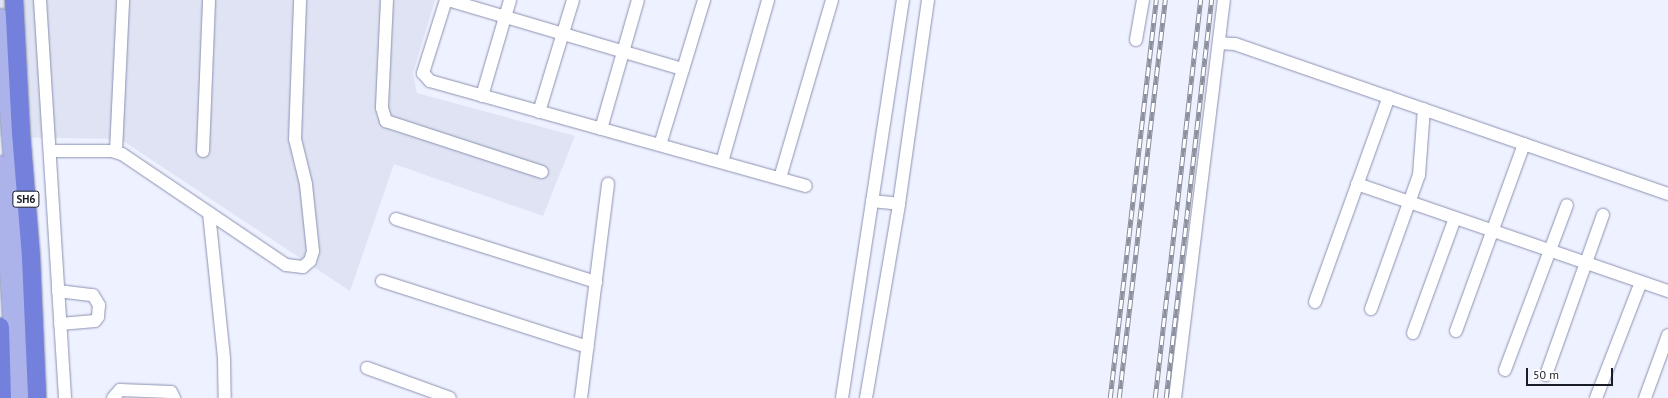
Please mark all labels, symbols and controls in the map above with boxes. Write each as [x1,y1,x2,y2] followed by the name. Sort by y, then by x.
[12,190,40,208] road number: SH6
[1528,360,1615,386] scale bar
[1533,367,1559,382] text: 50 m

